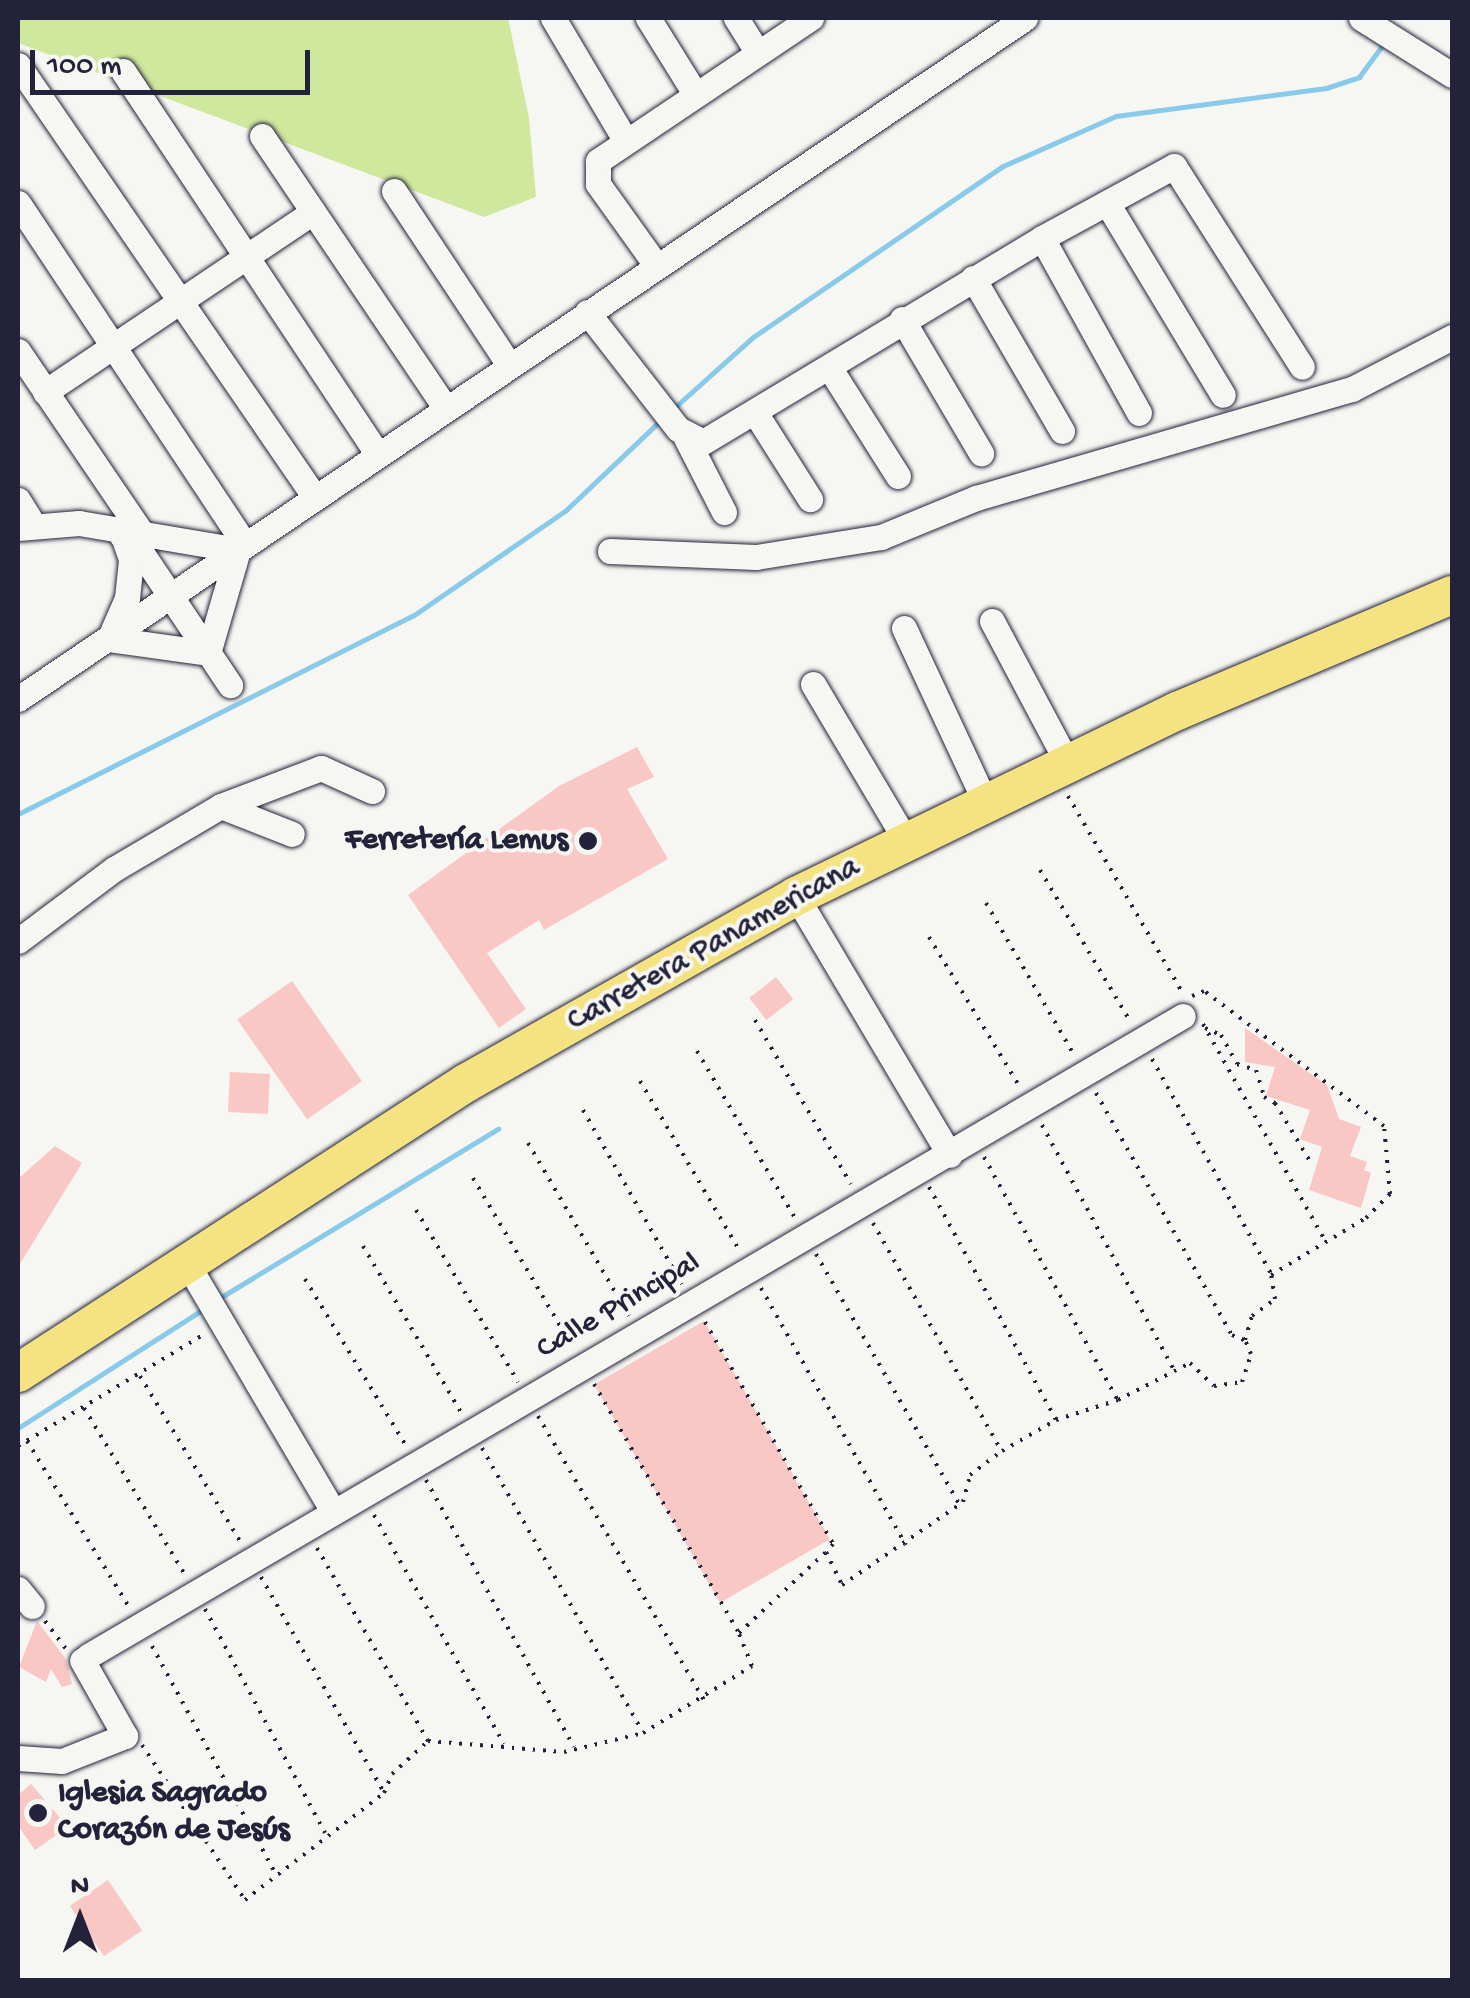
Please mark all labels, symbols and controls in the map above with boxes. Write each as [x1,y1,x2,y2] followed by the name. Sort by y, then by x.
[35,30,315,92] scale bar
[47,50,122,85] text: 100 m
[345,822,568,860] place label: Ferretería Lemus
[577,830,599,852] marker: Ferretería Lemus
[561,849,867,1041] street label: Carretera Panamericana
[530,1245,708,1369] street label: Calle Principal
[58,1776,289,1851] place label: Iglesia Sagrado Corazón de Jesús
[27,1802,49,1824] marker: Iglesia Sagrado Corazón de Jesús
[30,1868,130,1968] north arrow
[71,1871,89,1904] text: N

